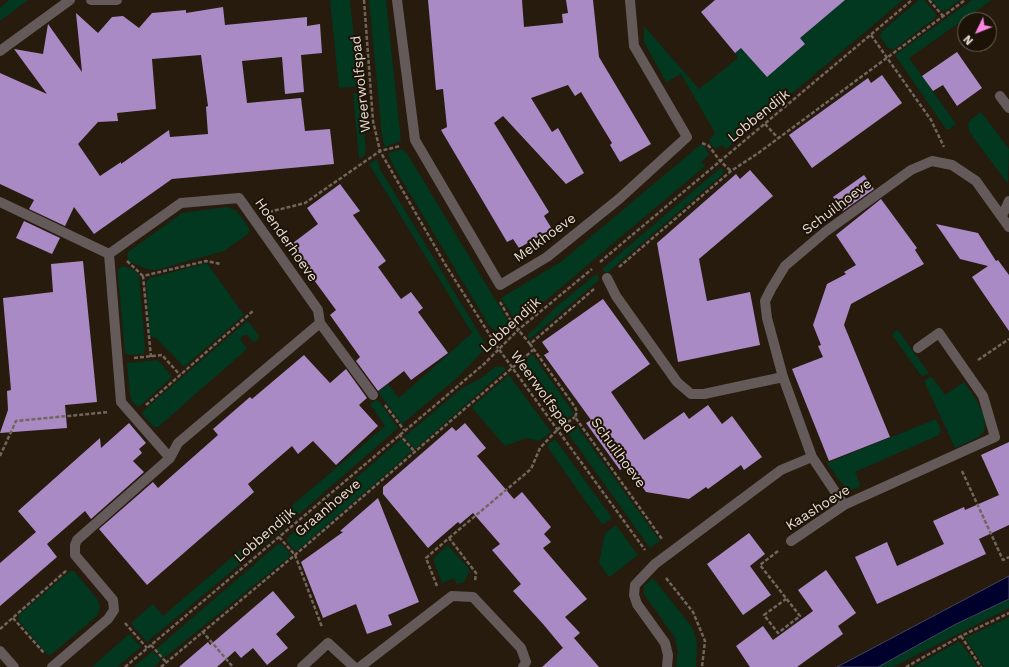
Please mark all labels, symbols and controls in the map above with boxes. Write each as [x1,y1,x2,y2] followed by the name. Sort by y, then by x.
[957,12,997,52] north arrow
[961,32,976,47] text: N
[348,35,374,133] street label: Weerwolfspad
[725,86,793,146] street label: Lobbendijk
[799,175,875,239] street label: Schuilhoeve
[251,195,321,285] street label: Hoenderhoeve
[511,210,579,266] street label: Melkhoeve
[478,294,544,356] street label: Lobbendijk
[507,348,577,436] street label: Weerwolfspad
[587,415,649,491] street label: Schuilhoeve
[292,476,364,540] street label: Graanhoeve
[783,482,853,534] street label: Kaashoeve
[231,504,299,566] street label: Lobbendijk

